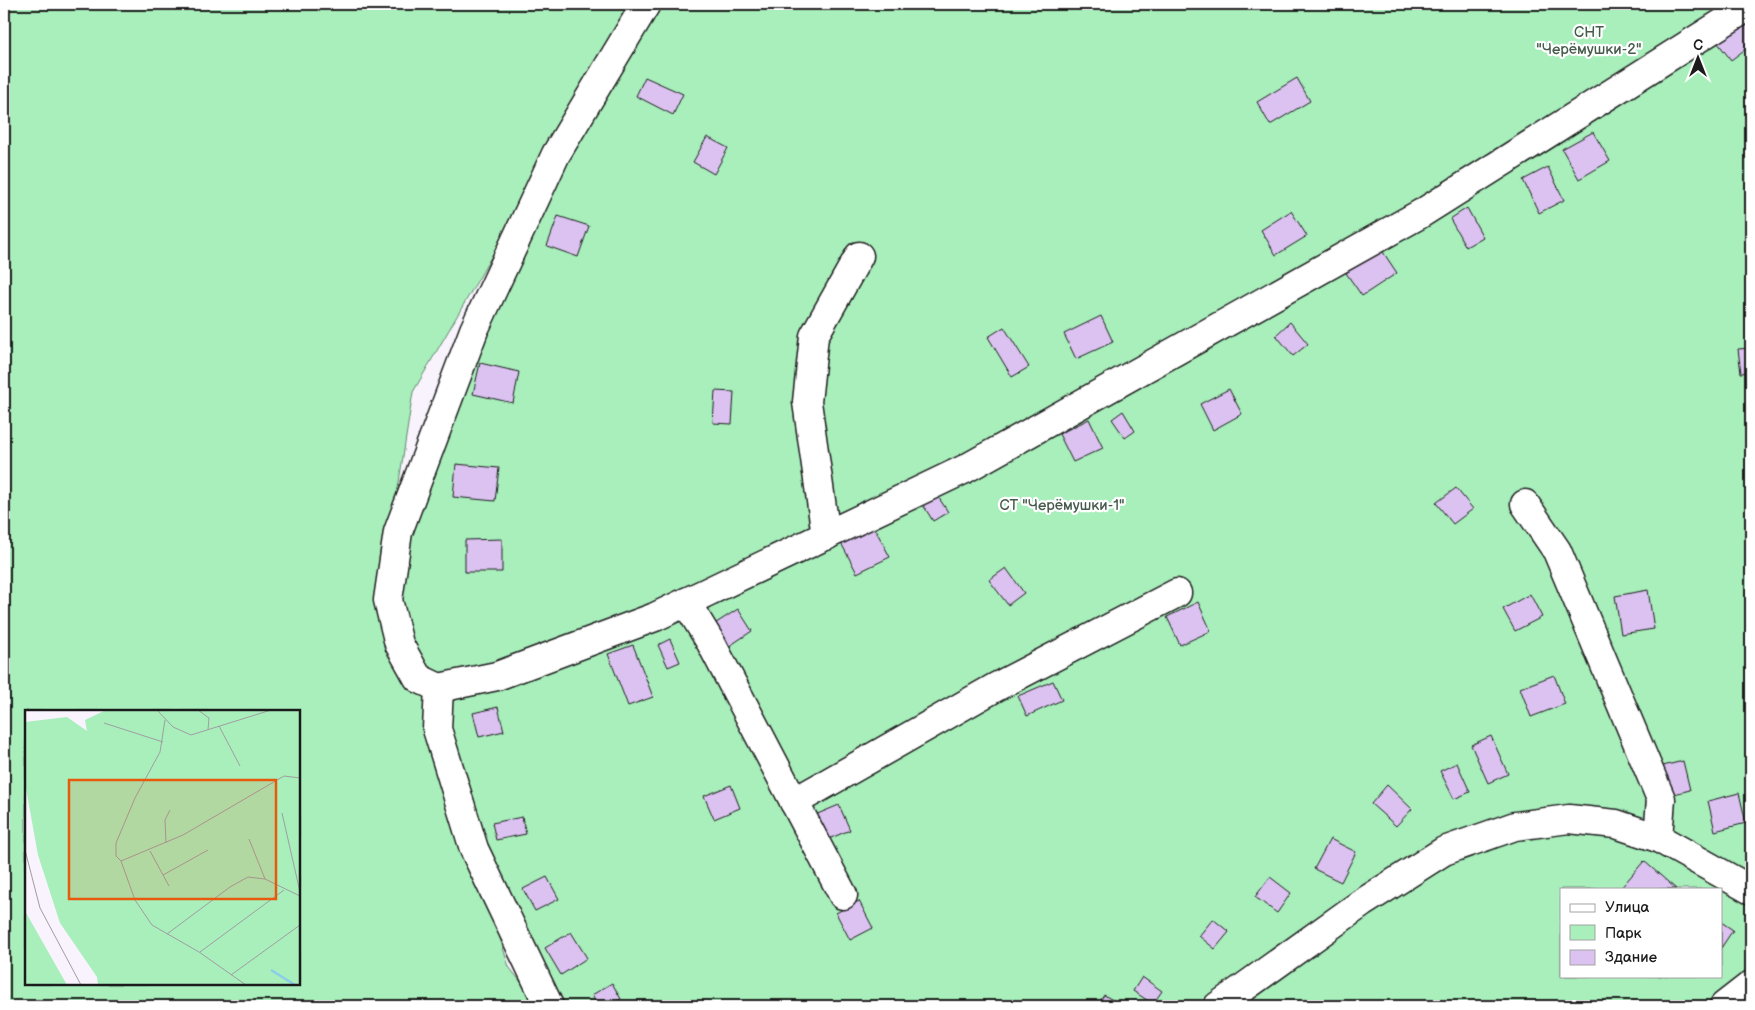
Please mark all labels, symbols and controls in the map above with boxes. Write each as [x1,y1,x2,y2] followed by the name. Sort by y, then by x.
[1536,23,1642,59] park label: СНТ "Черёмушки-2"
[1672,32,1722,82] north arrow
[1693,37,1703,54] text: С
[999,496,1125,515] park label: СТ "Черёмушки-1"
[25,710,300,985] inset map
[1560,888,1722,978] legend
[1605,898,1650,917] text: Улица
[1605,924,1642,943] text: Парк
[1605,948,1657,967] text: Здание

